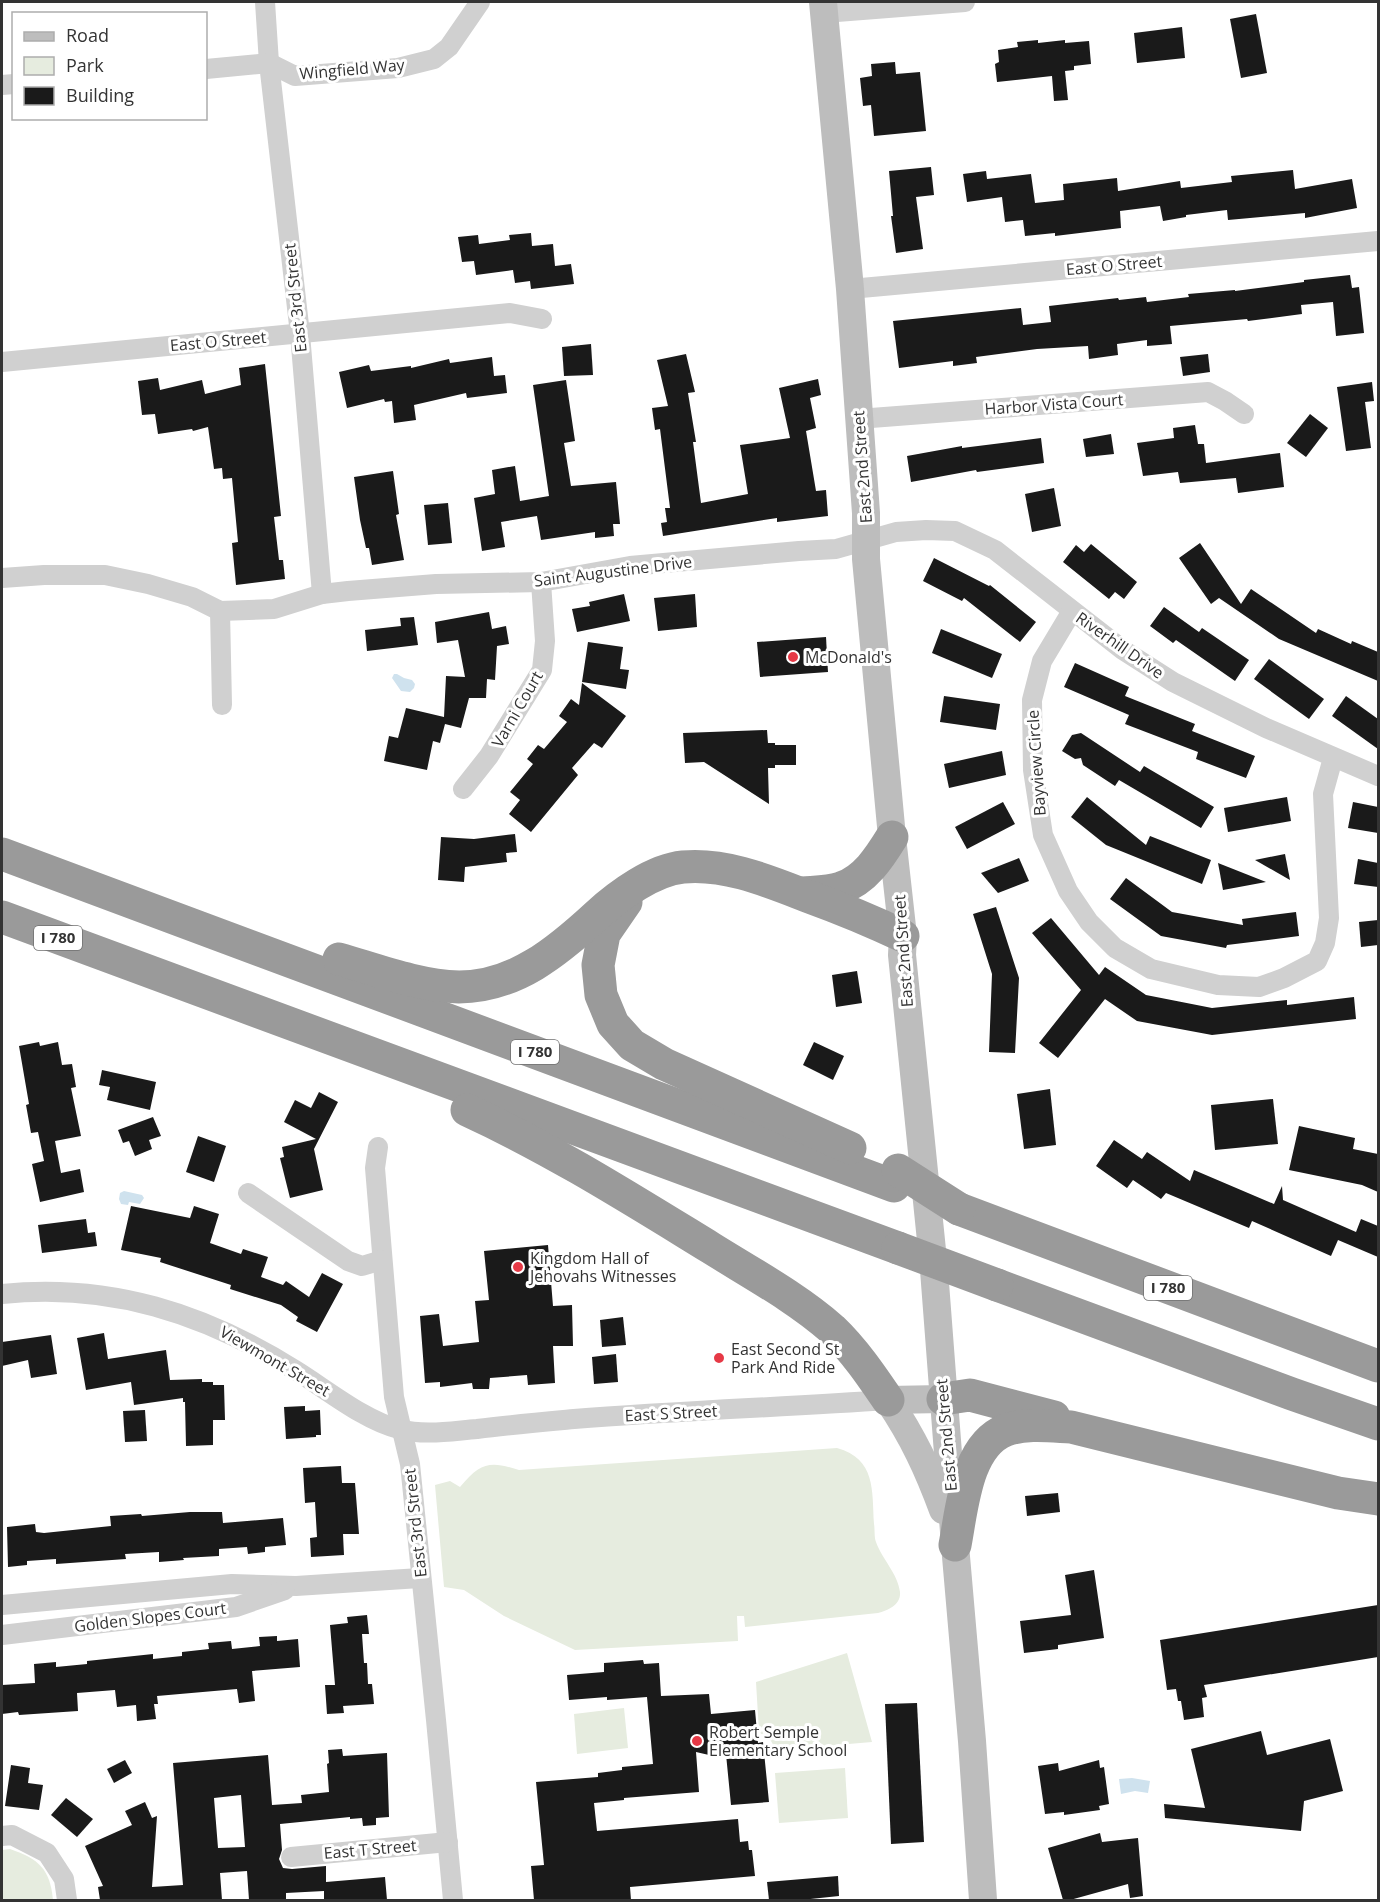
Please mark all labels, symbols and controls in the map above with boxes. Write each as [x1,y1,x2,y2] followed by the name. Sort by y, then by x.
[12,12,207,120] legend
[66,23,109,47] text: Road
[66,53,104,77] text: Park
[299,53,406,85] street label: Wingfield Way
[66,83,134,107] text: Building
[278,242,312,354] street label: East 3rd Street
[1065,250,1163,280] street label: East O Street
[169,326,267,356] street label: East O Street
[984,388,1124,420] street label: Harbor Vista Court
[847,410,877,524] street label: East 2nd Street
[533,550,693,592] street label: Saint Augustine Drive
[1072,607,1168,683] street label: Riverhill Drive
[805,646,892,668] place label: McDonald's
[786,650,800,664] marker: McDonald's
[486,667,548,751] street label: Varni Court
[1021,709,1051,817] street label: Bayview Circle
[888,894,918,1008] street label: East 2nd Street
[34,926,82,950] road number: I 780
[511,1040,559,1064] road number: I 780
[528,1247,676,1287] place label: Kingdom Hall of Jehovahs Witnesses
[511,1260,525,1274] marker: Kingdom Hall of Jehovahs Witnesses
[1144,1276,1192,1300] road number: I 780
[216,1321,334,1402] street label: Viewmont Street
[731,1338,840,1378] place label: East Second St Park And Ride
[712,1351,726,1365] marker: East Second St Park And Ride
[930,1378,962,1492] street label: East 2nd Street
[624,1400,718,1426] street label: East S Street
[398,1467,432,1579] street label: East 3rd Street
[73,1597,227,1637] street label: Golden Slopes Court
[709,1721,847,1761] place label: Robert Semple Elementary School
[690,1734,704,1748] marker: Robert Semple Elementary School
[323,1834,418,1864] street label: East T Street

